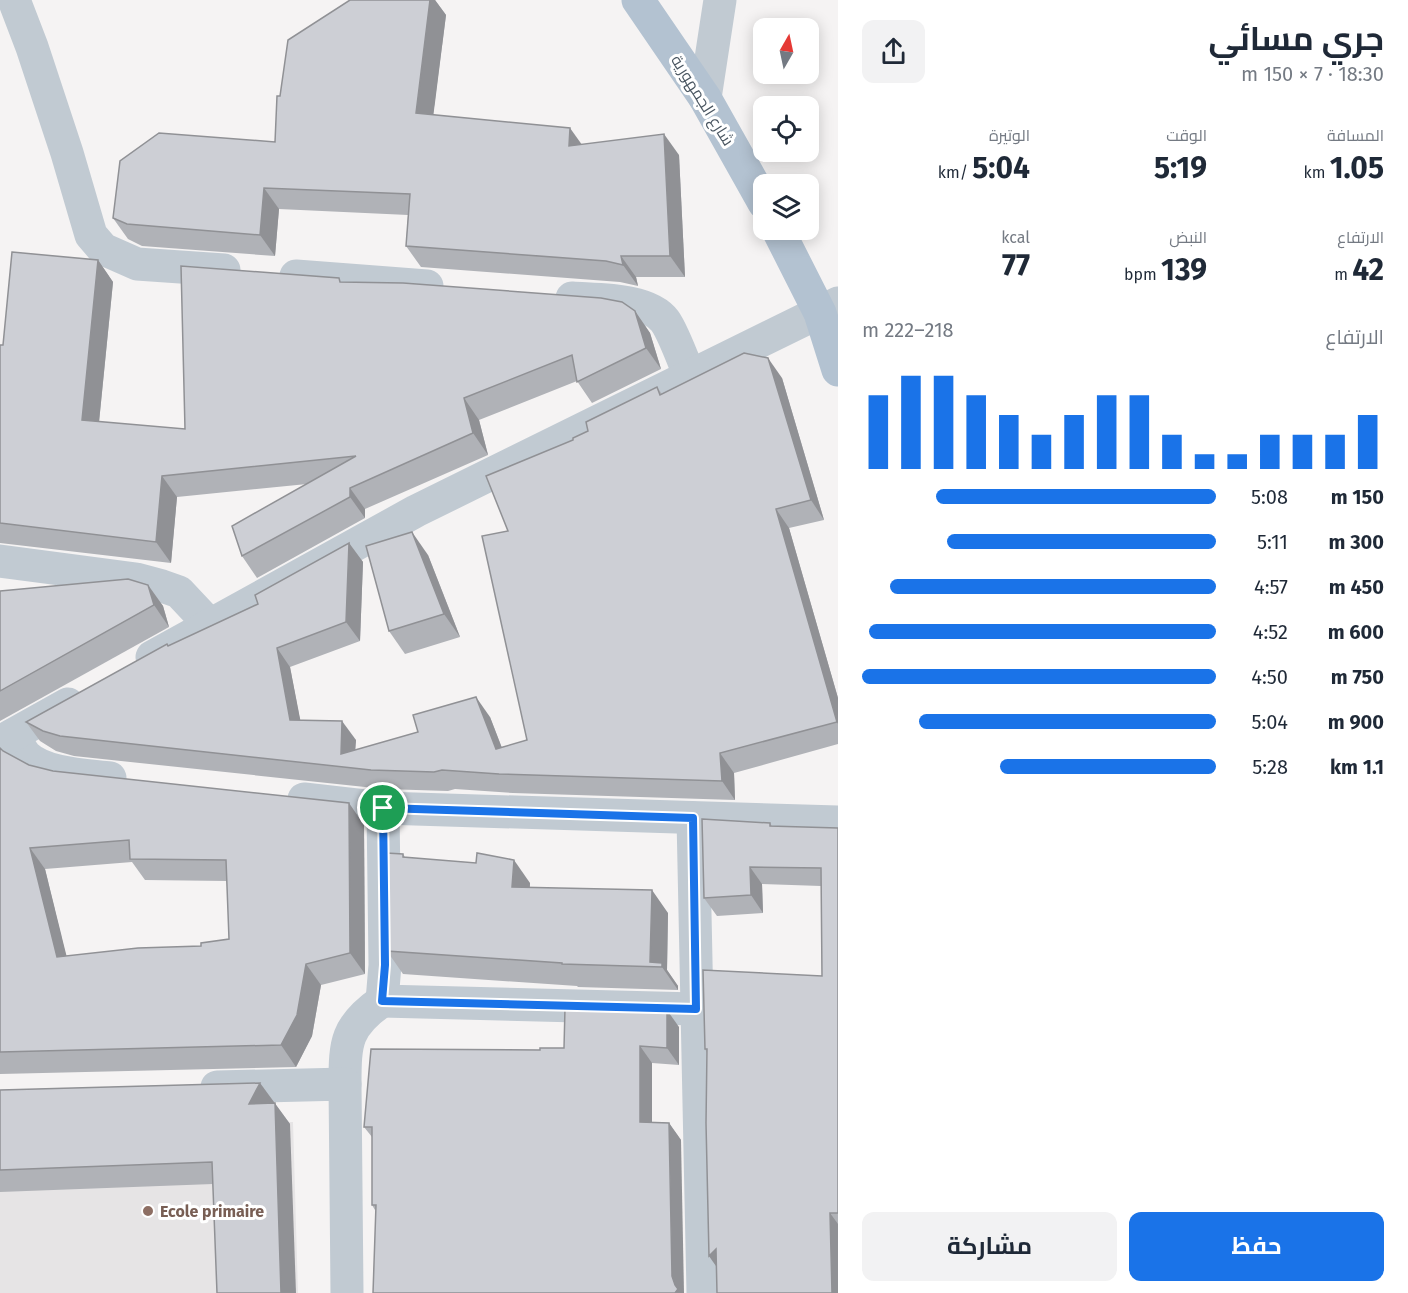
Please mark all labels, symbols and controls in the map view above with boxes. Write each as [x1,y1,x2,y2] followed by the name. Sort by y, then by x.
[753,18,819,84] north arrow
[753,18,819,240] map controls
[1209,19,1384,59] text: جري مسائي
[862,20,925,83] button: share
[665,51,738,150] street label: شارع الجمهورية
[1241,62,1384,86] text: 18:30 · 7 × 150 m
[753,96,819,162] button: locate
[989,126,1030,145] text: الوتيرة
[1166,126,1207,145] text: الوقت
[1327,126,1384,145] text: المسافة
[972,150,1030,186] text: 5:04
[1154,150,1207,186] text: 5:19
[1330,150,1384,186] text: 1.05
[938,163,972,182] text: /km
[1304,163,1330,182] text: km
[753,174,819,240] button: layers
[1001,228,1030,247] text: kcal
[1169,228,1207,247] text: النبض
[1337,228,1384,247] text: الارتفاع
[1002,247,1030,283] text: 77
[1161,252,1207,288] text: 139
[1352,252,1384,288] text: 42
[1124,265,1161,284] text: bpm
[1334,265,1352,284] text: m
[862,318,954,342] text: 218–222 m
[1325,325,1384,349] text: الارتفاع
[1251,485,1288,509] text: 5:08
[1331,485,1384,509] text: 150 m
[1257,530,1288,554] text: 5:11
[1329,530,1384,554] text: 300 m
[1254,575,1288,599] text: 4:57
[1329,575,1384,599] text: 450 m
[1253,620,1288,644] text: 4:52
[1328,620,1384,644] text: 600 m
[1251,665,1288,689] text: 4:50
[1331,665,1384,689] text: 750 m
[1251,710,1288,734] text: 5:04
[1328,710,1384,734] text: 900 m
[1252,755,1288,779] text: 5:28
[1330,755,1384,779] text: 1.1 km
[357,782,408,833] pin
[366,791,399,824] icon: arrive
[160,1202,264,1221] place label: Ecole primaire
[141,1204,155,1218] marker: Ecole primaire
[862,1212,1117,1281] button: مشاركة
[1129,1212,1384,1281] button: حفظ

